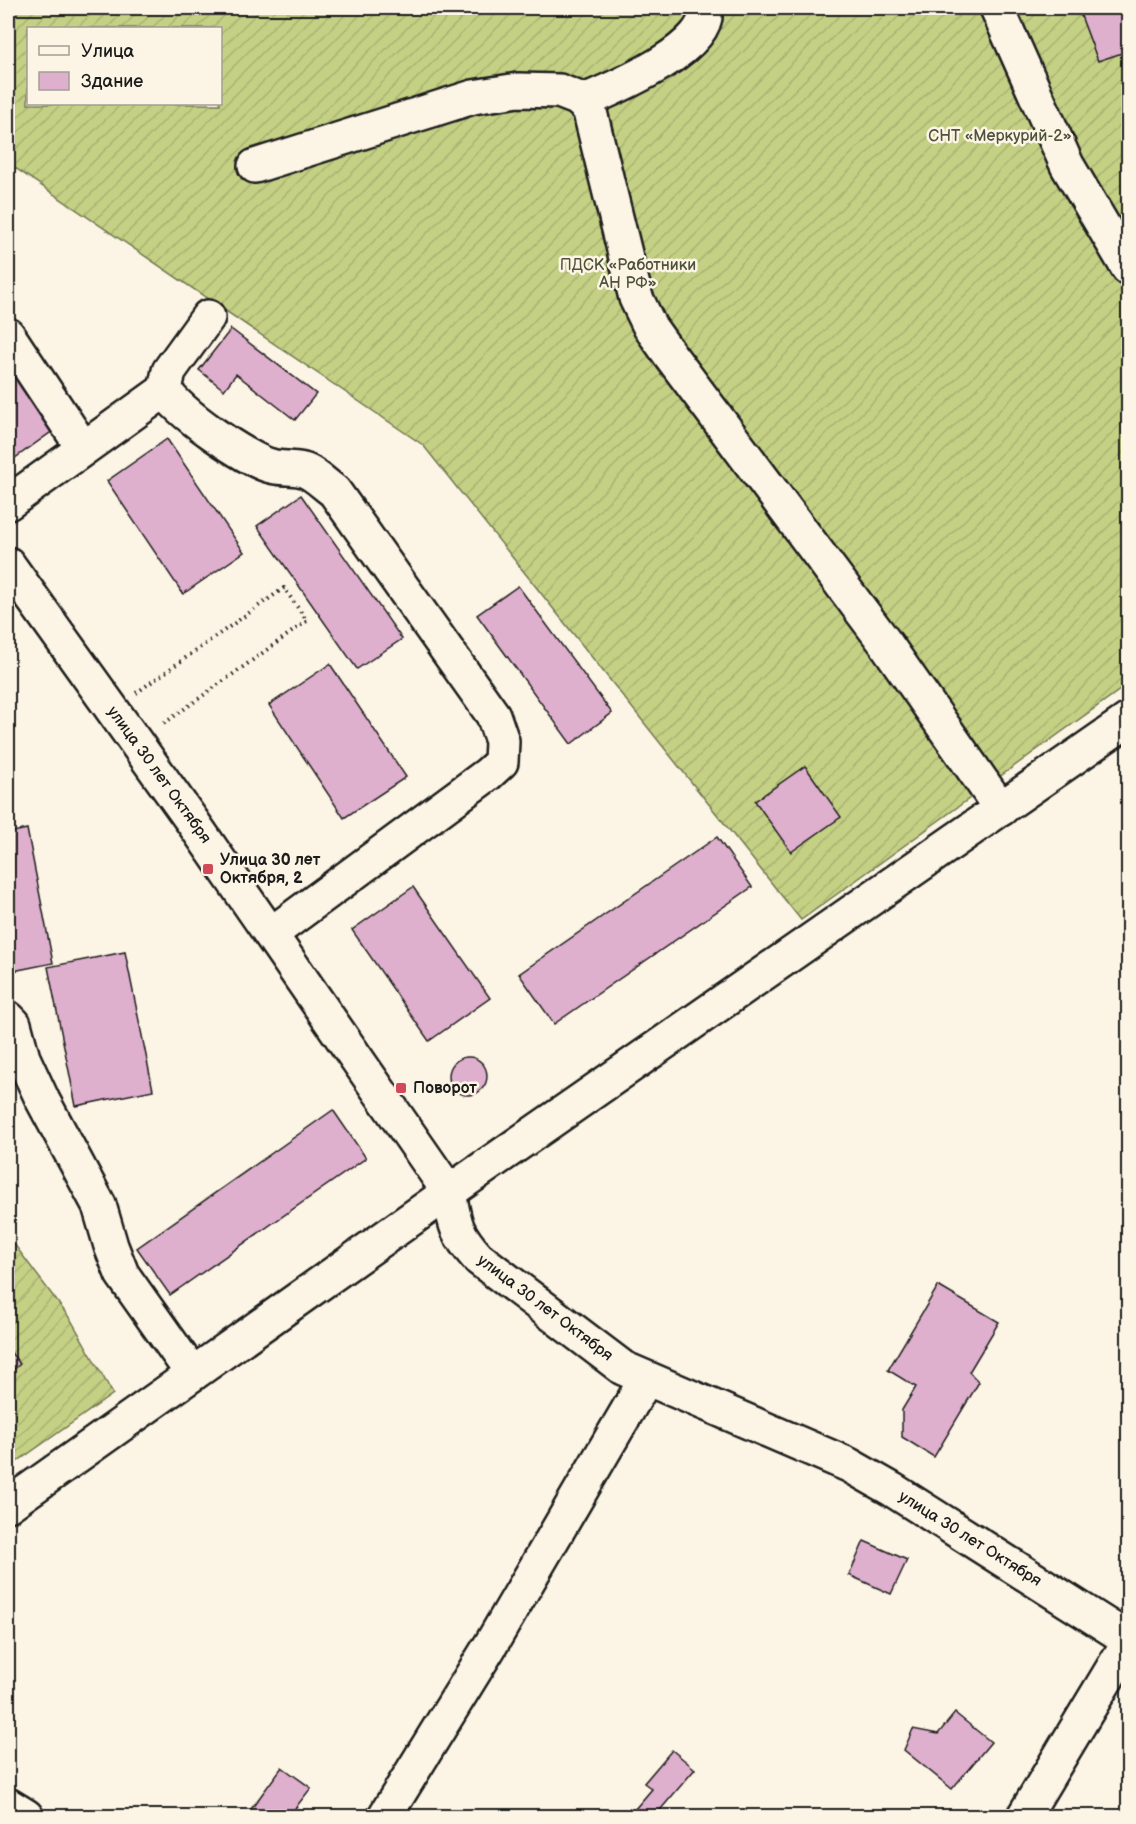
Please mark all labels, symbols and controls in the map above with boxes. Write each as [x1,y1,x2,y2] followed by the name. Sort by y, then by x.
[27,27,222,105] legend
[81,41,135,62] text: Улица
[81,71,143,92] text: Здание
[928,127,1072,146] park label: СНТ «Меркурий-2»
[560,256,696,293] park label: ПДСК «Работники АН РФ»
[103,703,215,847] street label: улица 30 лет Октября
[220,851,321,888] place label: Улица 30 лет Октября, 2
[201,862,215,876] marker: Улица 30 лет Октября, 2
[413,1079,477,1098] place label: Поворот
[394,1081,408,1095] marker: Поворот
[473,1251,617,1365] street label: улица 30 лет Октября
[895,1487,1045,1591] street label: улица 30 лет Октября

